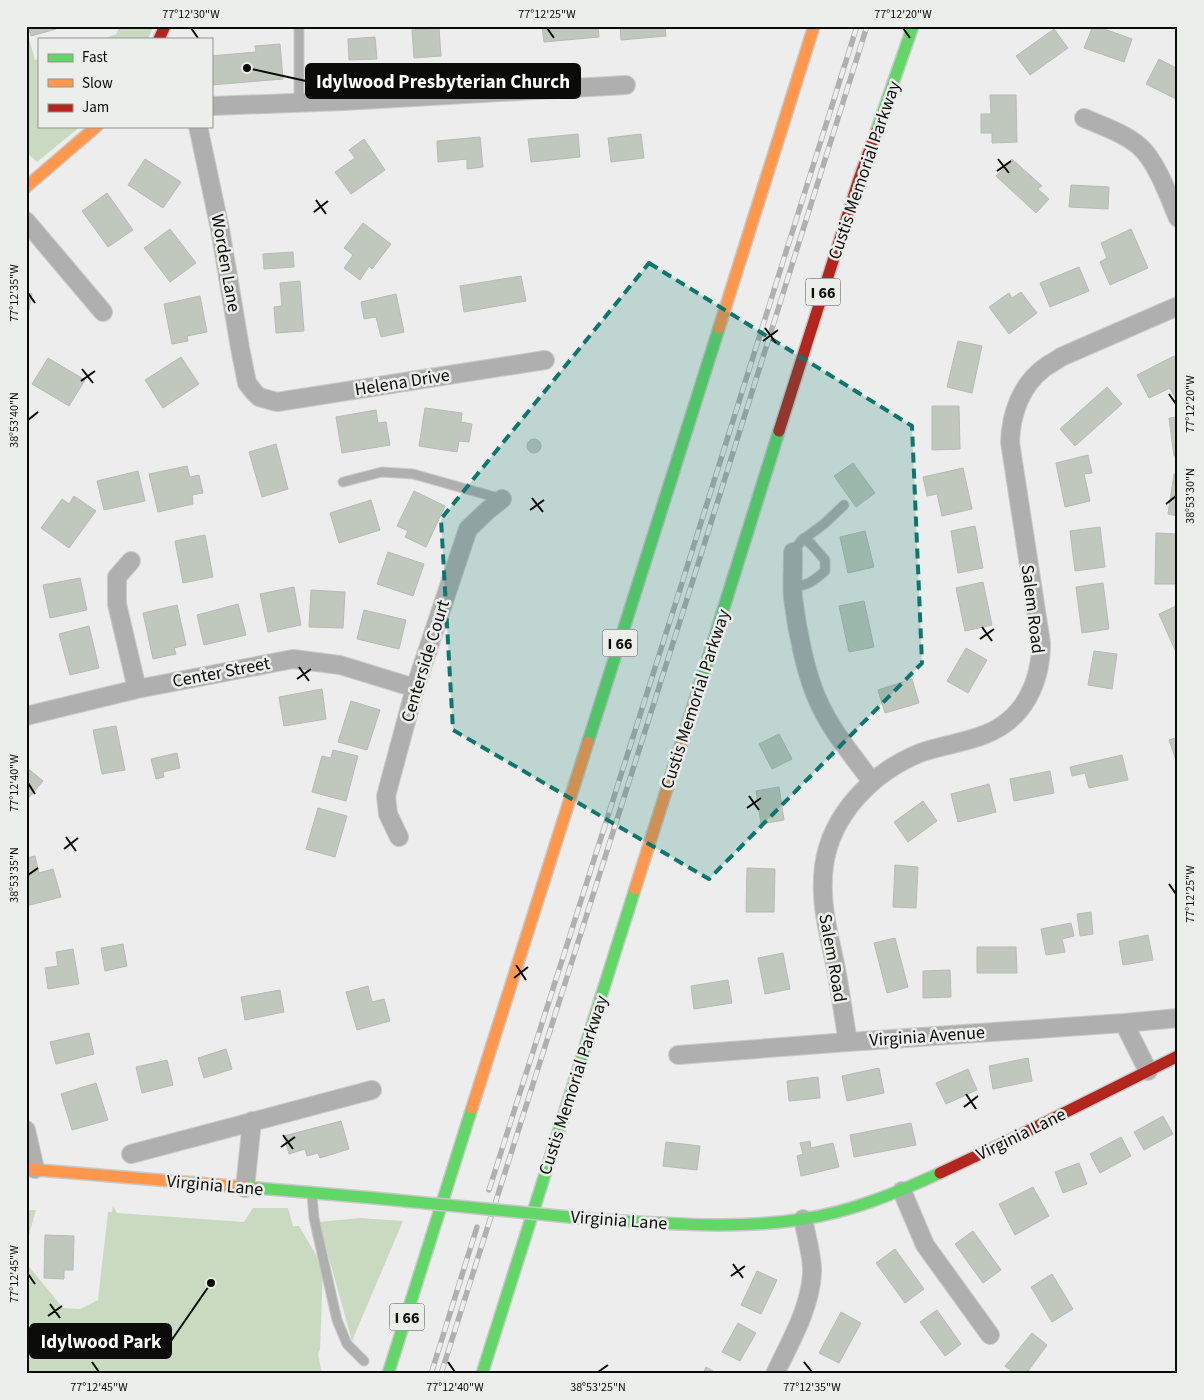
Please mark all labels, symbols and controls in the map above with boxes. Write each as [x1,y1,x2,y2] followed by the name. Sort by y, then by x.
[162,6,220,23] text: 77°12'30"W
[518,6,576,23] text: 77°12'25"W
[874,6,932,23] text: 77°12'20"W
[38,38,212,128] legend
[82,47,108,68] text: Fast
[306,64,580,98] callout: Idylwood Presbyterian Church
[316,69,570,96] text: Idylwood Presbyterian Church
[82,73,113,94] text: Slow
[822,77,907,263] street label: Custis Memorial Parkway
[82,97,109,118] text: Jam
[205,212,246,314] street label: Worden Lane
[6,264,23,322] text: 77°12'35"W
[806,278,840,306] road number: I 66
[353,363,451,402] street label: Helena Drive
[1182,375,1199,433] text: 77°12'20"W
[6,392,23,448] text: 38°53'40"N
[1182,468,1199,524] text: 38°53'30"N
[1015,563,1050,655] street label: Salem Road
[395,597,456,725] street label: Centerside Court
[655,606,736,792] street label: Custis Memorial Parkway
[602,630,638,656] road number: I 66
[170,651,272,694] street label: Center Street
[6,754,23,812] text: 77°12'40"W
[6,847,23,903] text: 38°53'35"N
[1182,865,1199,923] text: 77°12'25"W
[812,912,853,1004] street label: Salem Road
[533,992,614,1178] street label: Custis Memorial Parkway
[868,1020,986,1053] street label: Virginia Avenue
[972,1102,1070,1167] street label: Virginia Lane
[166,1169,264,1202] street label: Virginia Lane
[570,1205,668,1236] street label: Virginia Lane
[6,1245,23,1303] text: 77°12'45"W
[390,1304,424,1330] road number: I 66
[30,1324,171,1358] callout: Idylwood Park
[41,1329,162,1356] text: Idylwood Park
[70,1379,128,1396] text: 77°12'45"W
[426,1379,484,1396] text: 77°12'40"W
[570,1379,626,1396] text: 38°53'25"N
[783,1379,841,1396] text: 77°12'35"W

